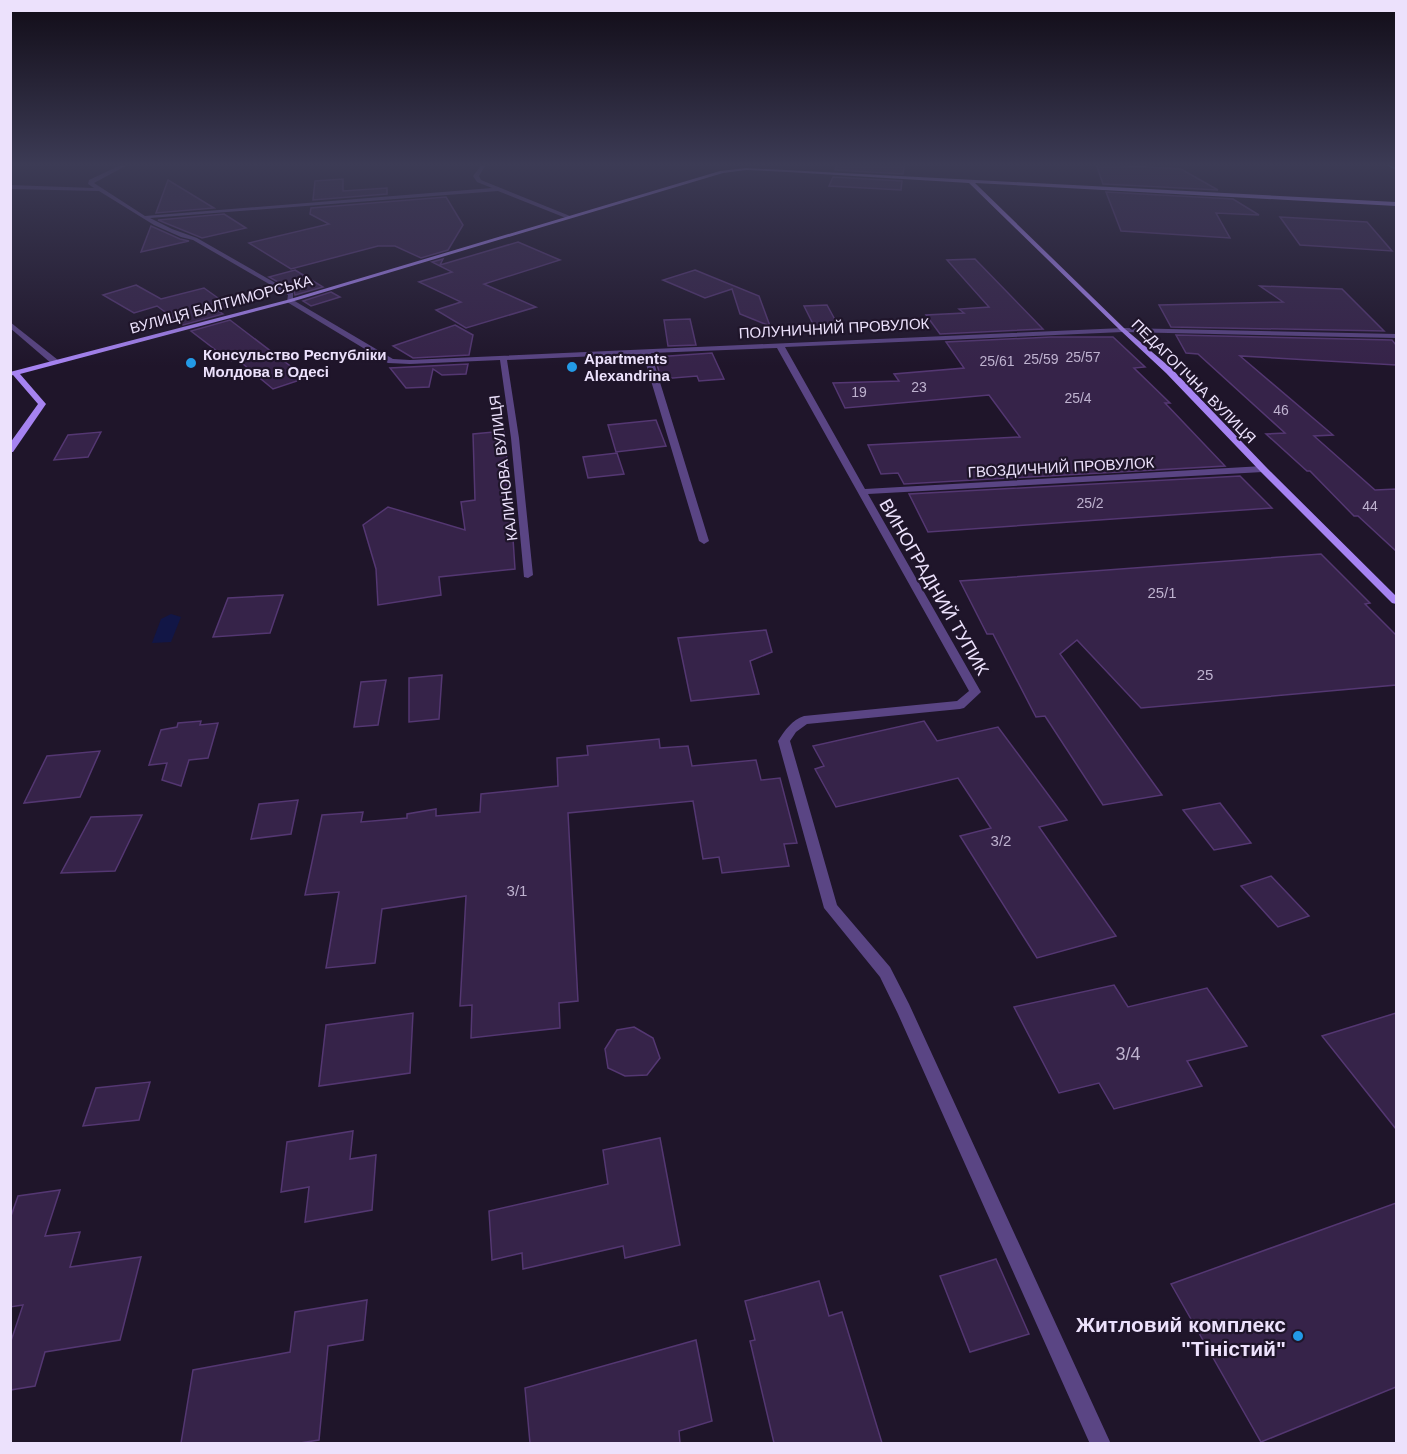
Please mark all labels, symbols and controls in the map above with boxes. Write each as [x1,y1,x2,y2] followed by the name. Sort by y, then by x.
[128,271,314,337] street label: ВУЛИЦЯ БАЛТИМОРСЬКА
[738,315,930,341] street label: ПОЛУНИЧНИЙ ПРОВУЛОК
[1128,315,1260,447] street label: ПЕДАГОГІЧНА ВУЛИЦЯ
[203,346,387,380] place label: Консульство Республіки Молдова в Одесі
[1065,349,1101,365] house number: 25/57
[584,350,671,384] place label: Apartments Alexandrina
[1023,351,1059,367] house number: 25/59
[979,353,1015,369] house number: 25/61
[184,356,198,370] marker: Консульство Республіки Молдова в Одесі
[565,360,579,374] marker: Apartments Alexandrina
[911,379,927,395] house number: 23
[851,384,867,400] house number: 19
[1064,390,1092,406] house number: 25/4
[486,394,520,542] street label: КАЛИНОВА ВУЛИЦЯ
[1273,402,1289,418] house number: 46
[967,454,1155,480] street label: ГВОЗДИЧНИЙ ПРОВУЛОК
[875,495,994,679] street label: ВИНОГРАДНИЙ ТУПИК
[1076,495,1104,511] house number: 25/2
[1362,498,1378,514] house number: 44
[1147,584,1177,601] house number: 25/1
[1197,666,1213,683] house number: 25
[991,832,1011,849] house number: 3/2
[507,882,527,899] house number: 3/1
[1115,1044,1141,1064] house number: 3/4
[1075,1313,1286,1360] place label: Житловий комплекс "Тіністий"
[1291,1329,1305,1343] marker: Житловий комплекс "Тіністий"

